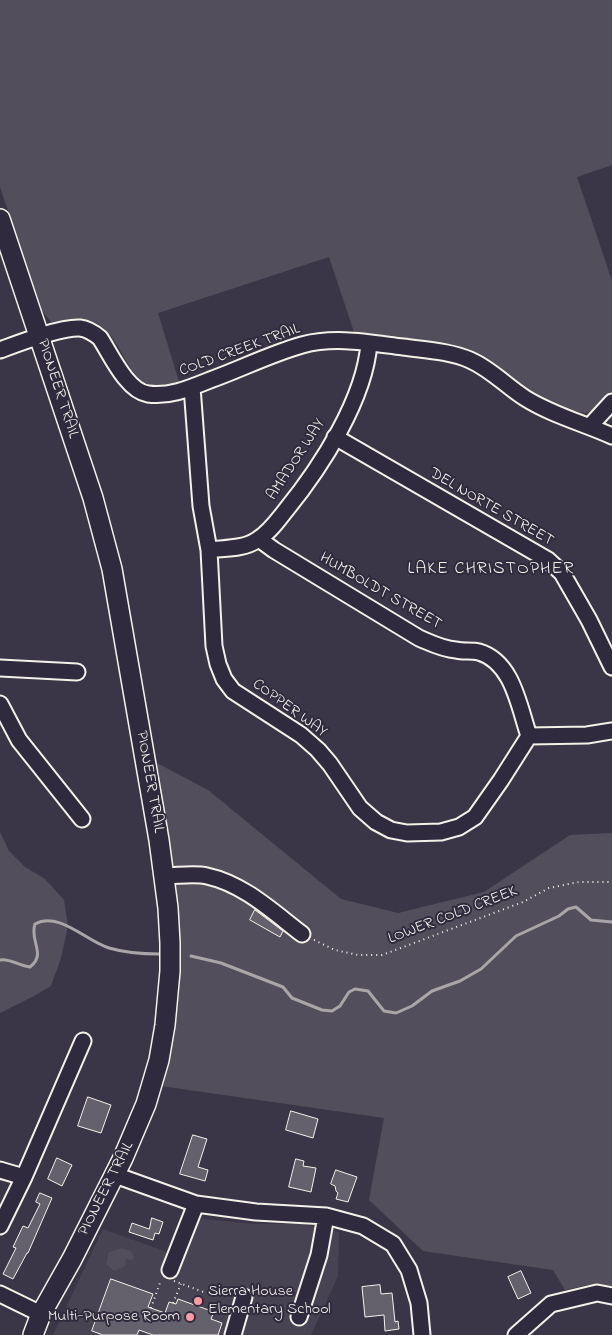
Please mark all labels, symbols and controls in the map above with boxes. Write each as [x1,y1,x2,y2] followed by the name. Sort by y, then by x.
[177,320,303,382] street label: COLD CREEK TRAIL
[32,337,82,441] street label: PIONEER TRAIL
[264,416,330,504] street label: AMADOR WAY
[425,465,557,551] street label: DEL NORTE STREET
[315,549,445,635] street label: HUMBOLDT STREET
[406,559,576,581] district label: LAKE CHRISTOPHER
[248,675,330,743] street label: COPPER WAY
[131,730,167,834] street label: PIONEER TRAIL
[386,883,520,949] street label: LOWER COLD CREEK
[75,1139,139,1239] street label: PIONEER TRAIL
[208,1282,331,1320] place label: Sierra House Elementary School
[192,1295,204,1307] marker: Sierra House Elementary School
[48,1307,180,1327] place label: Multi-Purpose Room
[184,1311,196,1323] marker: Multi-Purpose Room

